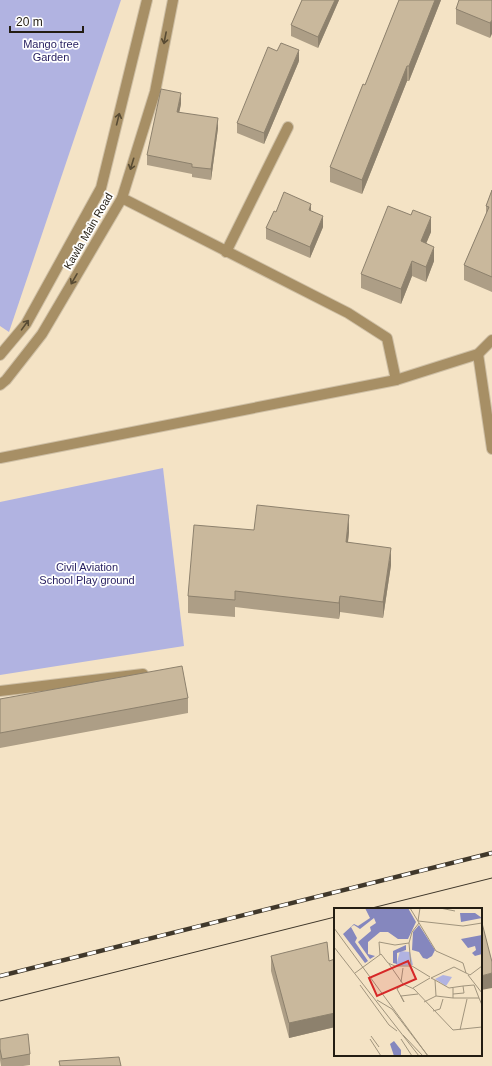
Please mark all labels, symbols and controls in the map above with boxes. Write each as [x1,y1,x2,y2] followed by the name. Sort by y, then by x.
[10,8,83,34] scale bar
[16,15,43,29] text: 20 m
[161,31,169,44] one-way arrow
[23,38,79,63] park label: Mango tree Garden
[114,113,122,126] one-way arrow
[128,157,135,170] one-way arrow
[61,191,115,271] street label: Kawla Main Road
[70,273,78,285] one-way arrow
[21,320,29,331] one-way arrow
[39,561,135,586] park label: Civil Aviation School Play ground
[334,908,482,1056] inset map

